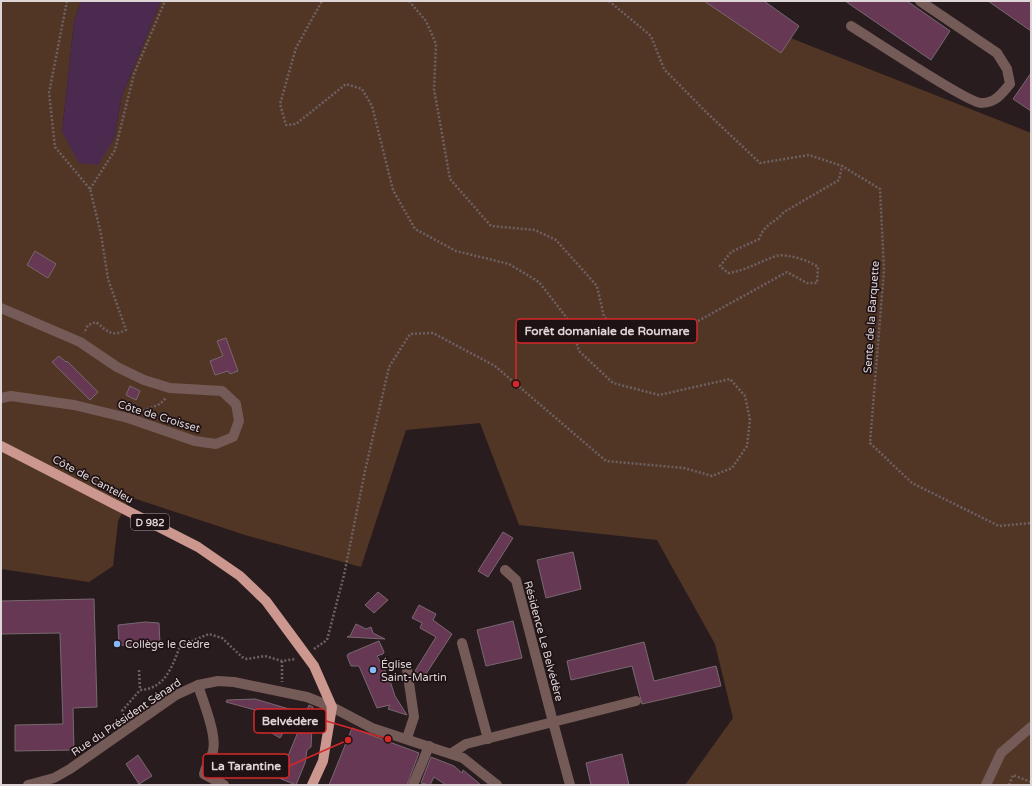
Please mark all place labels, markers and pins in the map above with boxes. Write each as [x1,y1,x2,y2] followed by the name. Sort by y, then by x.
[516,319,697,343] callout: Forêt domaniale de Roumare
[125,638,210,651] place label: Collège le Cèdre
[112,639,122,649] marker: Collège le Cèdre
[381,657,447,684] place label: Église Saint-Martin
[368,665,378,675] marker: Église Saint-Martin
[254,709,326,733] callout: Belvédère
[203,754,289,778] callout: La Tarantine

